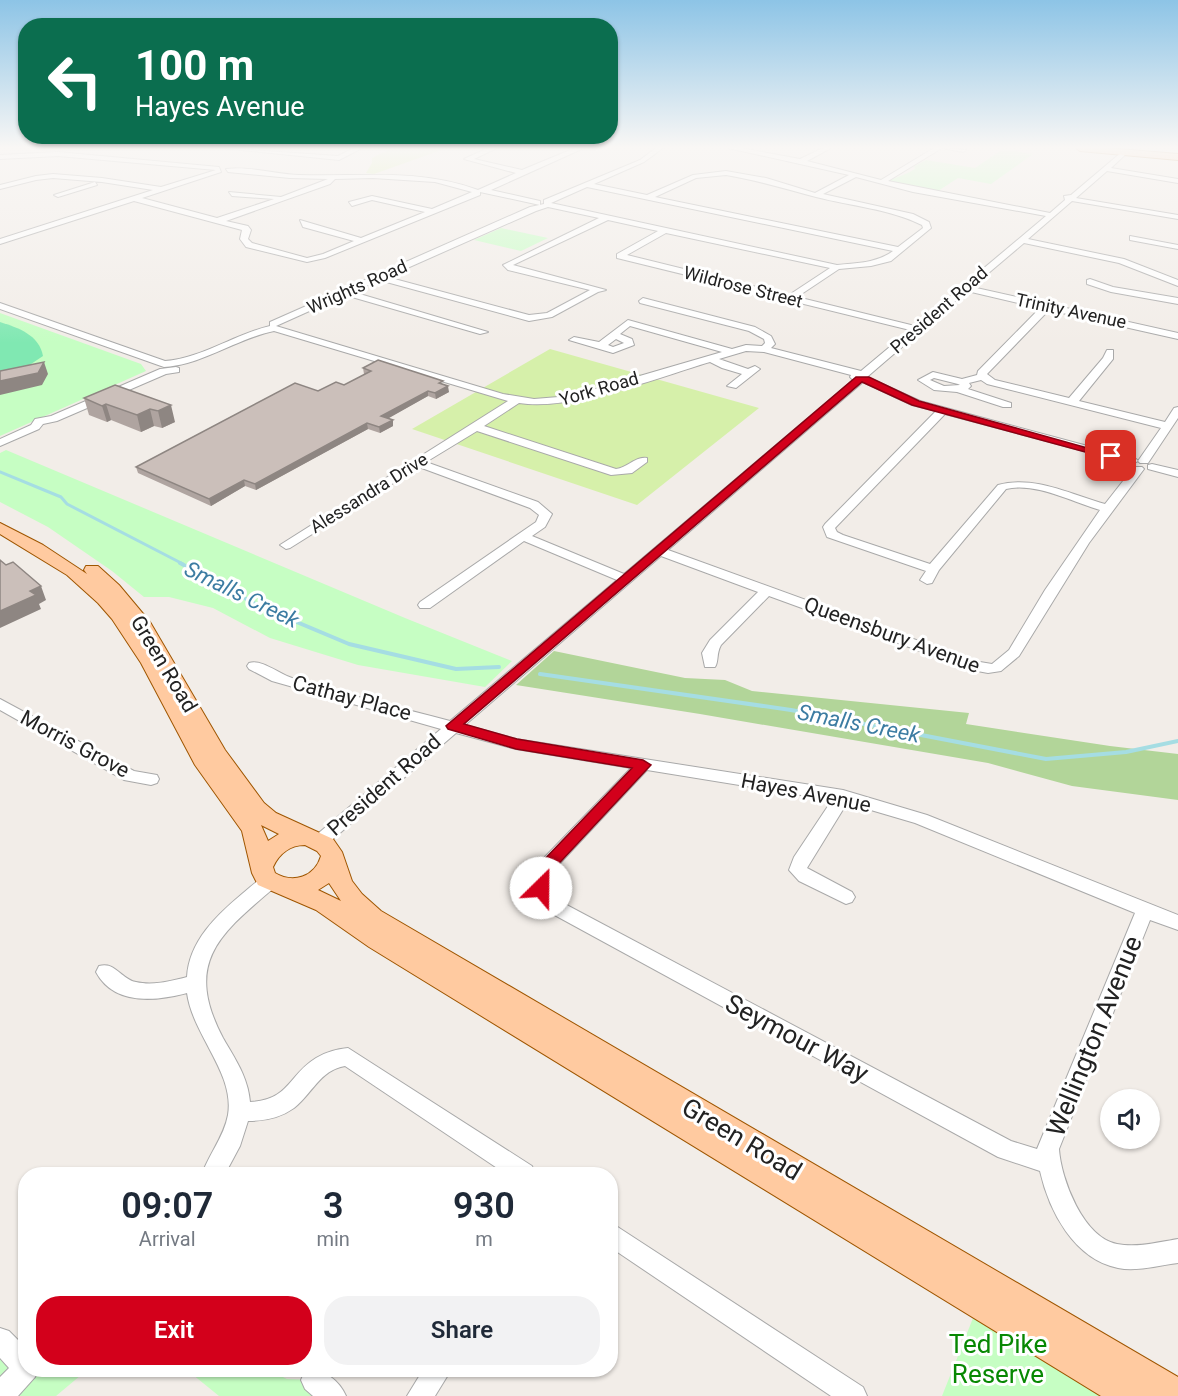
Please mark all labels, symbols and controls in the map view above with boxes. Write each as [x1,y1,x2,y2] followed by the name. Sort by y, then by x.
[135,41,254,90] text: 100 m
[36,42,114,120] icon: left
[135,91,305,123] text: Hayes Avenue
[304,255,410,318] street label: Wrights Road
[681,262,805,311] street label: Wildrose Street
[886,262,992,358] street label: President Road
[1014,289,1128,332] street label: Trinity Avenue
[557,367,641,410] street label: York Road
[1085,430,1136,481] pin
[1094,439,1127,472] icon: arrive
[306,448,431,537] street label: Alessandra Drive
[181,556,304,633] water label: Smalls Creek
[801,592,983,678] street label: Queensbury Avenue
[126,611,202,717] street label: Green Road
[290,671,414,725] street label: Cathay Place
[796,699,923,748] water label: Smalls Creek
[16,705,134,783] street label: Morris Grove
[323,729,445,841] street label: President Road
[739,769,873,817] street label: Hayes Avenue
[509,856,573,920] position arrow
[1040,931,1148,1141] street label: Wellington Avenue
[720,988,874,1088] street label: Seymour Way
[1100,1089,1160,1149] map controls
[1100,1089,1160,1149] button: sound
[677,1092,807,1186] street label: Green Road
[121,1185,213,1227] text: 09:07
[323,1185,343,1227] text: 3
[453,1185,515,1227] text: 930
[139,1227,196,1251] text: Arrival
[316,1227,350,1251] text: min
[475,1227,493,1251] text: m
[36,1296,312,1365] button: Exit
[324,1296,600,1365] button: Share
[949,1329,1047,1389] park label: Ted Pike Reserve

